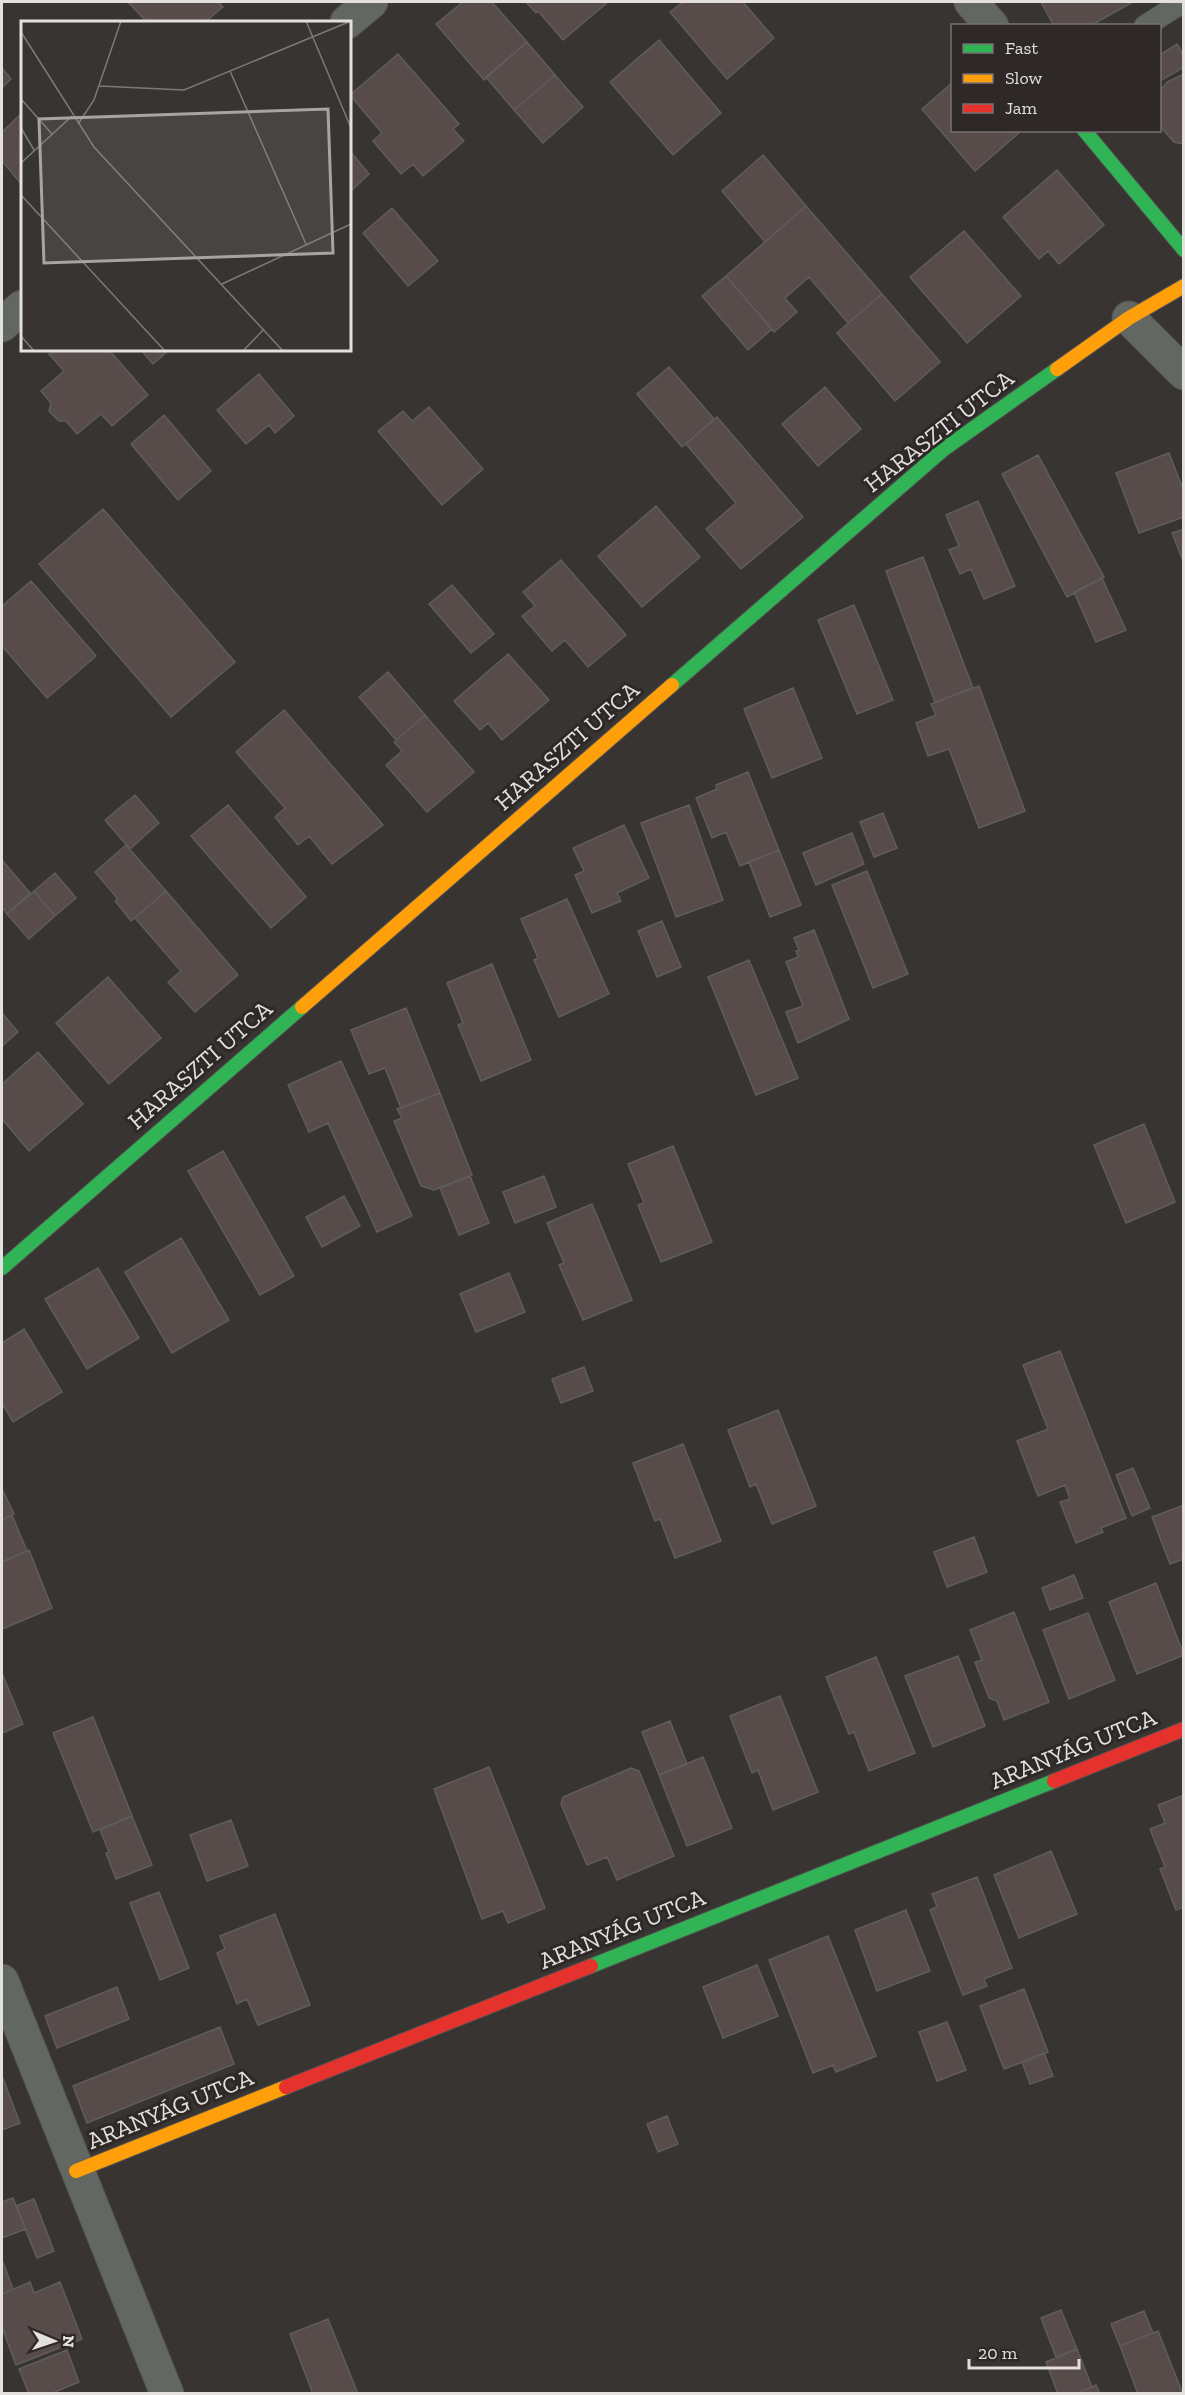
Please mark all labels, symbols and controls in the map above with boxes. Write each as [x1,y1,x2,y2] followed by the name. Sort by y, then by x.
[21,21,351,351] inset map
[951,24,1161,132] legend
[1005,37,1038,59] text: Fast
[1005,67,1042,89] text: Slow
[1005,97,1037,119] text: Jam
[858,363,1020,498] street label: HARASZTI UTCA
[489,675,645,816] street label: HARASZTI UTCA
[122,994,278,1135] street label: HARASZTI UTCA
[986,1702,1160,1795] street label: ARANYÁG UTCA
[535,1882,709,1975] street label: ARANYÁG UTCA
[83,2062,257,2155] street label: ARANYÁG UTCA
[24,2311,84,2371] north arrow
[969,2332,1078,2370] scale bar
[59,2335,78,2348] text: N
[978,2342,1018,2364] text: 20 m

